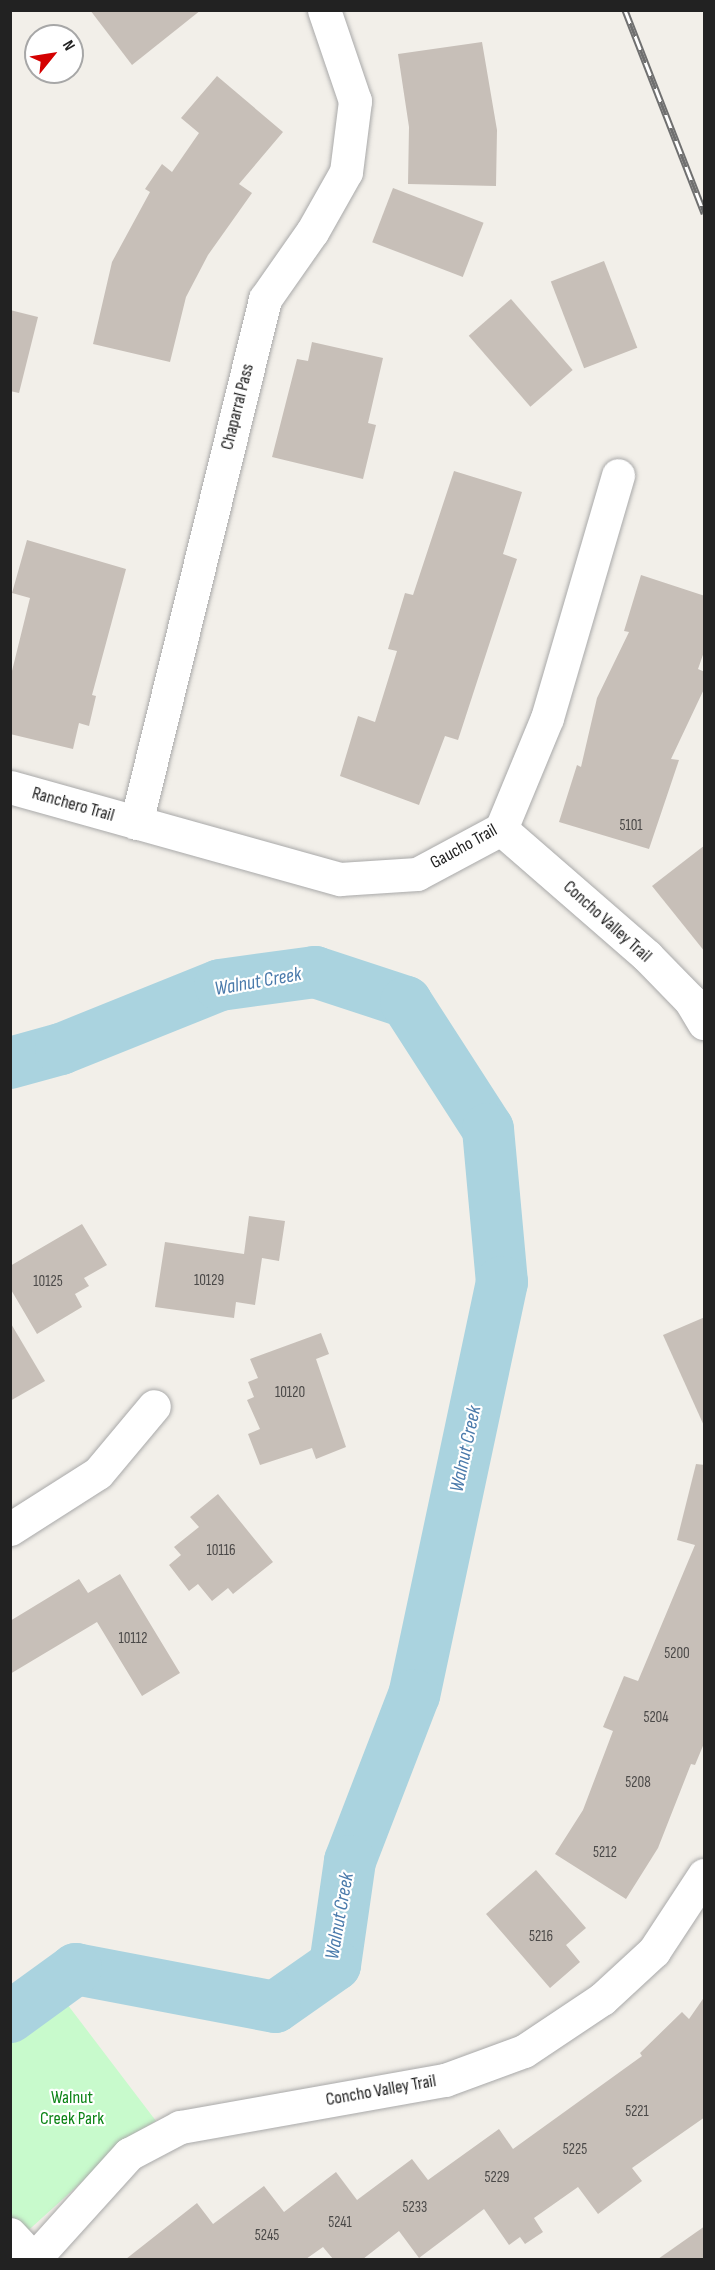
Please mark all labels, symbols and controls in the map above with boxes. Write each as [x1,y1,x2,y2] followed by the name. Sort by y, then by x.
[24,24,84,84] north arrow
[58,37,79,54] text: N
[217,362,259,452] street label: Chaparral Pass
[29,783,117,827] street label: Ranchero Trail
[619,817,643,835] house number: 5101
[427,820,501,874] street label: Gaucho Trail
[558,877,656,967] street label: Concho Valley Trail
[213,963,303,1001] water label: Walnut Creek
[194,1272,224,1290] house number: 10129
[33,1273,63,1291] house number: 10125
[275,1384,305,1402] house number: 10120
[445,1404,487,1494] water label: Walnut Creek
[206,1542,236,1560] house number: 10116
[119,1630,147,1648] house number: 10112
[664,1645,690,1663] house number: 5200
[643,1709,669,1727] house number: 5204
[625,1774,651,1792] house number: 5208
[593,1844,617,1862] house number: 5212
[321,1871,359,1961] water label: Walnut Creek
[529,1928,553,1946] house number: 5216
[324,2071,438,2111] street label: Concho Valley Trail
[40,2088,104,2130] park label: Walnut Creek Park
[625,2103,649,2121] house number: 5221
[563,2141,587,2159] house number: 5225
[484,2169,510,2187] house number: 5229
[403,2199,427,2217] house number: 5233
[328,2214,352,2232] house number: 5241
[255,2227,279,2245] house number: 5245

